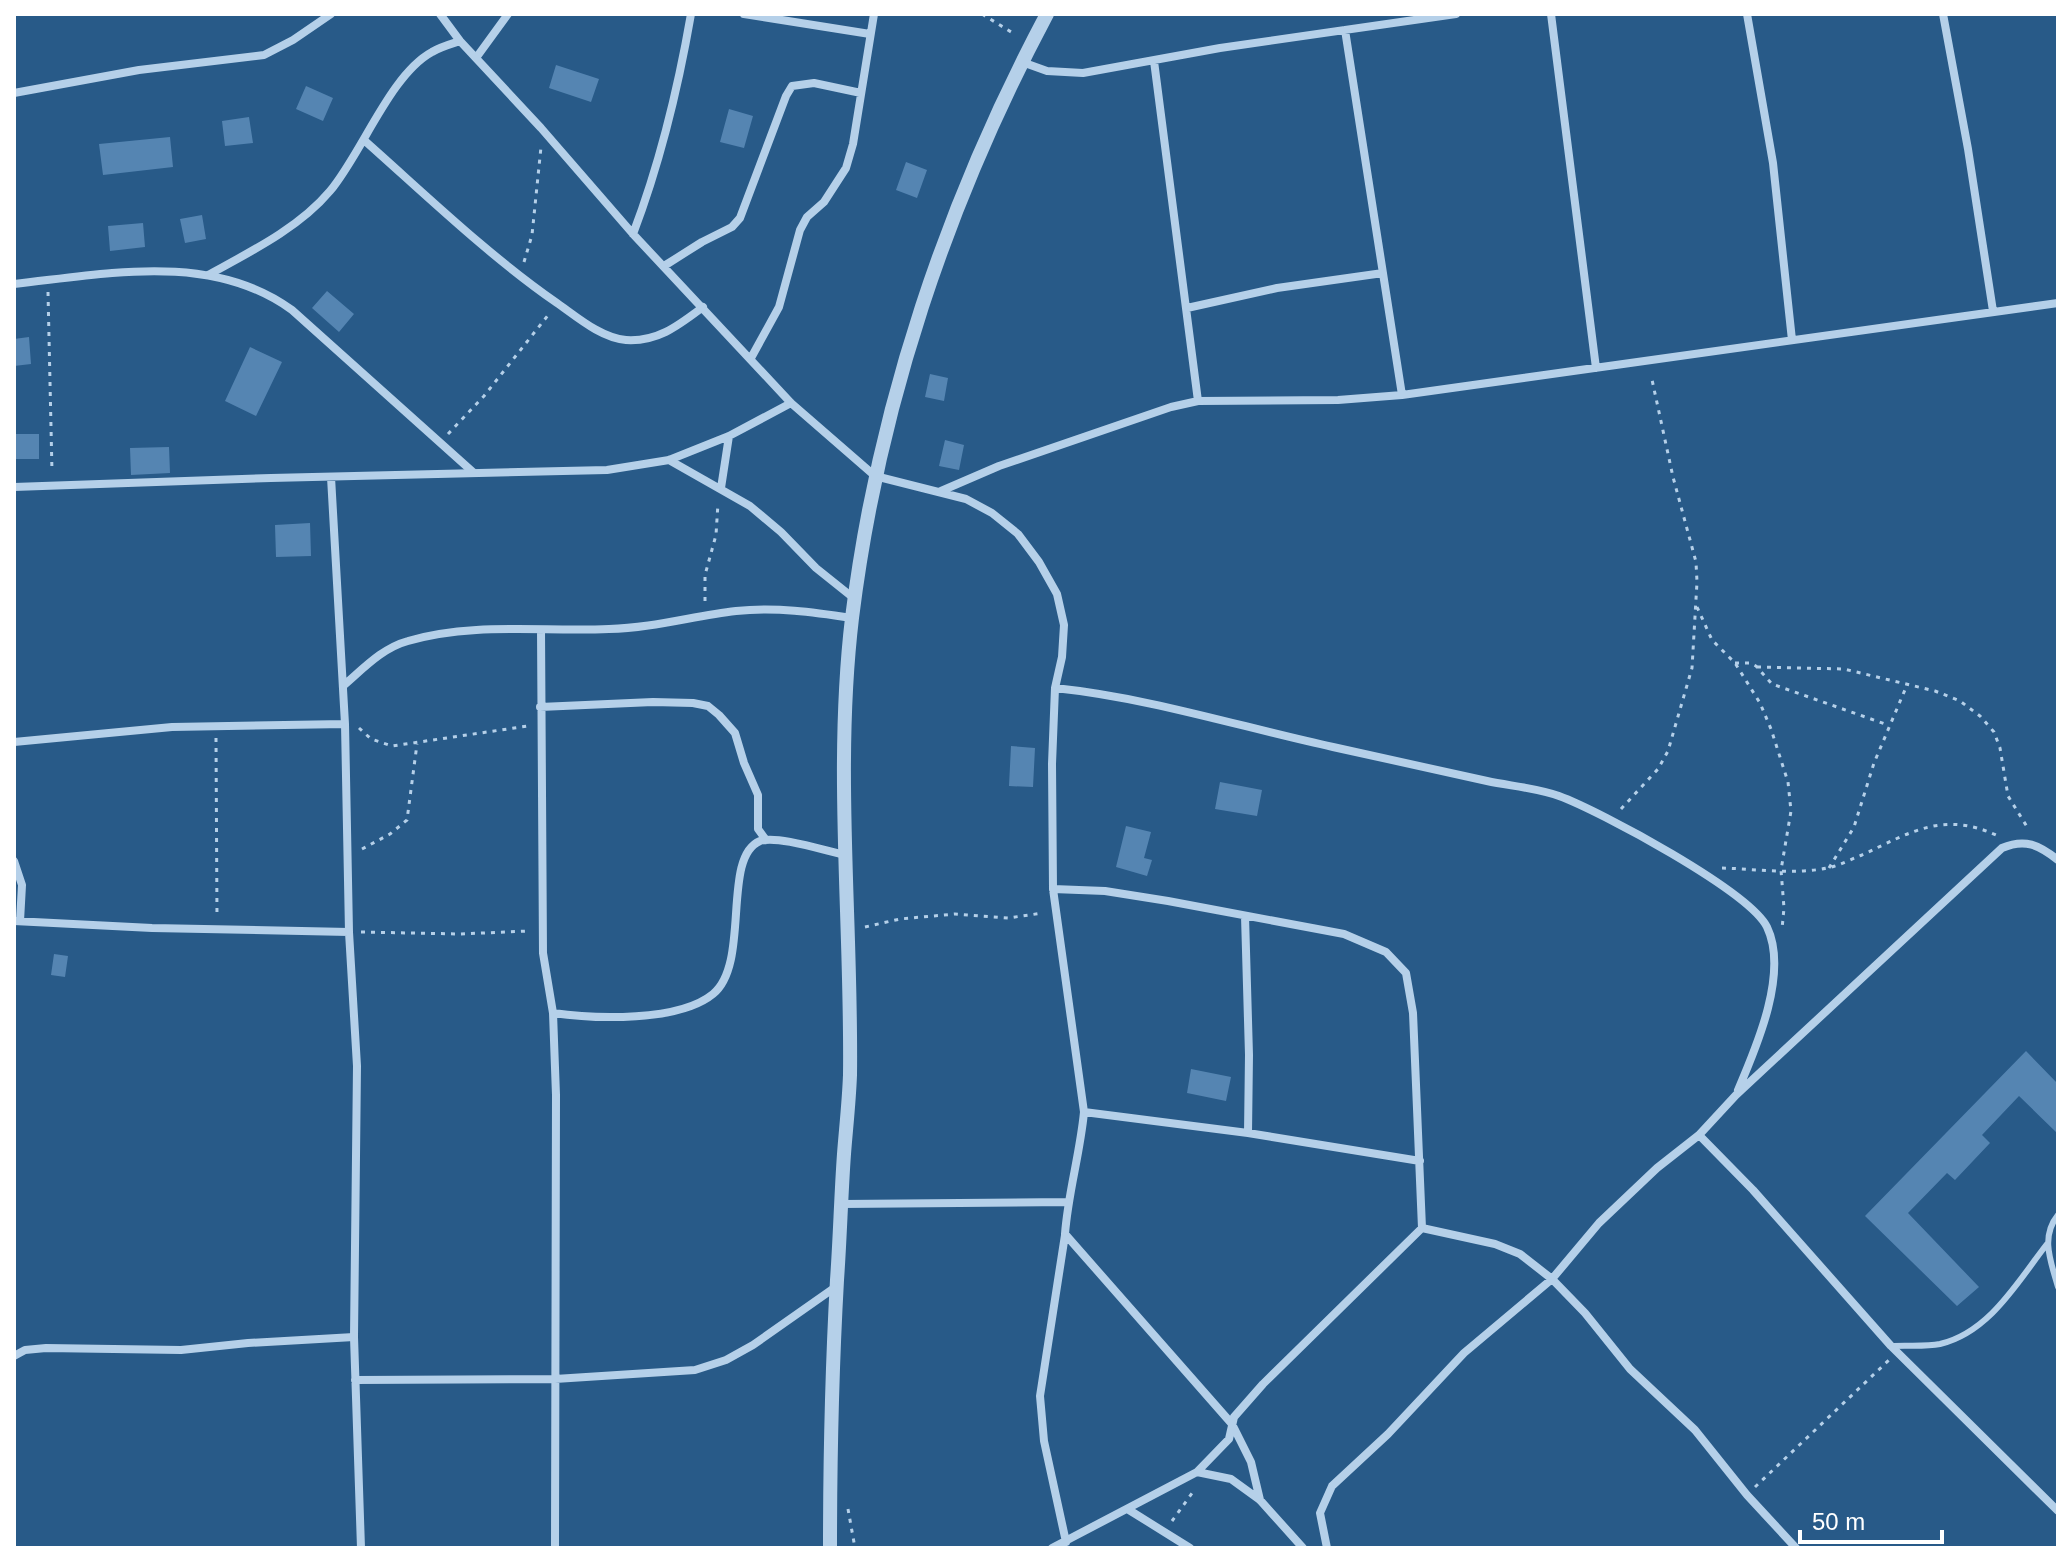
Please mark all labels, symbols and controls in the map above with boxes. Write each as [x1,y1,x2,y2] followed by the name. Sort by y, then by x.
[1800,1494,1942,1544] scale bar
[1812,1508,1865,1535] text: 50 m

